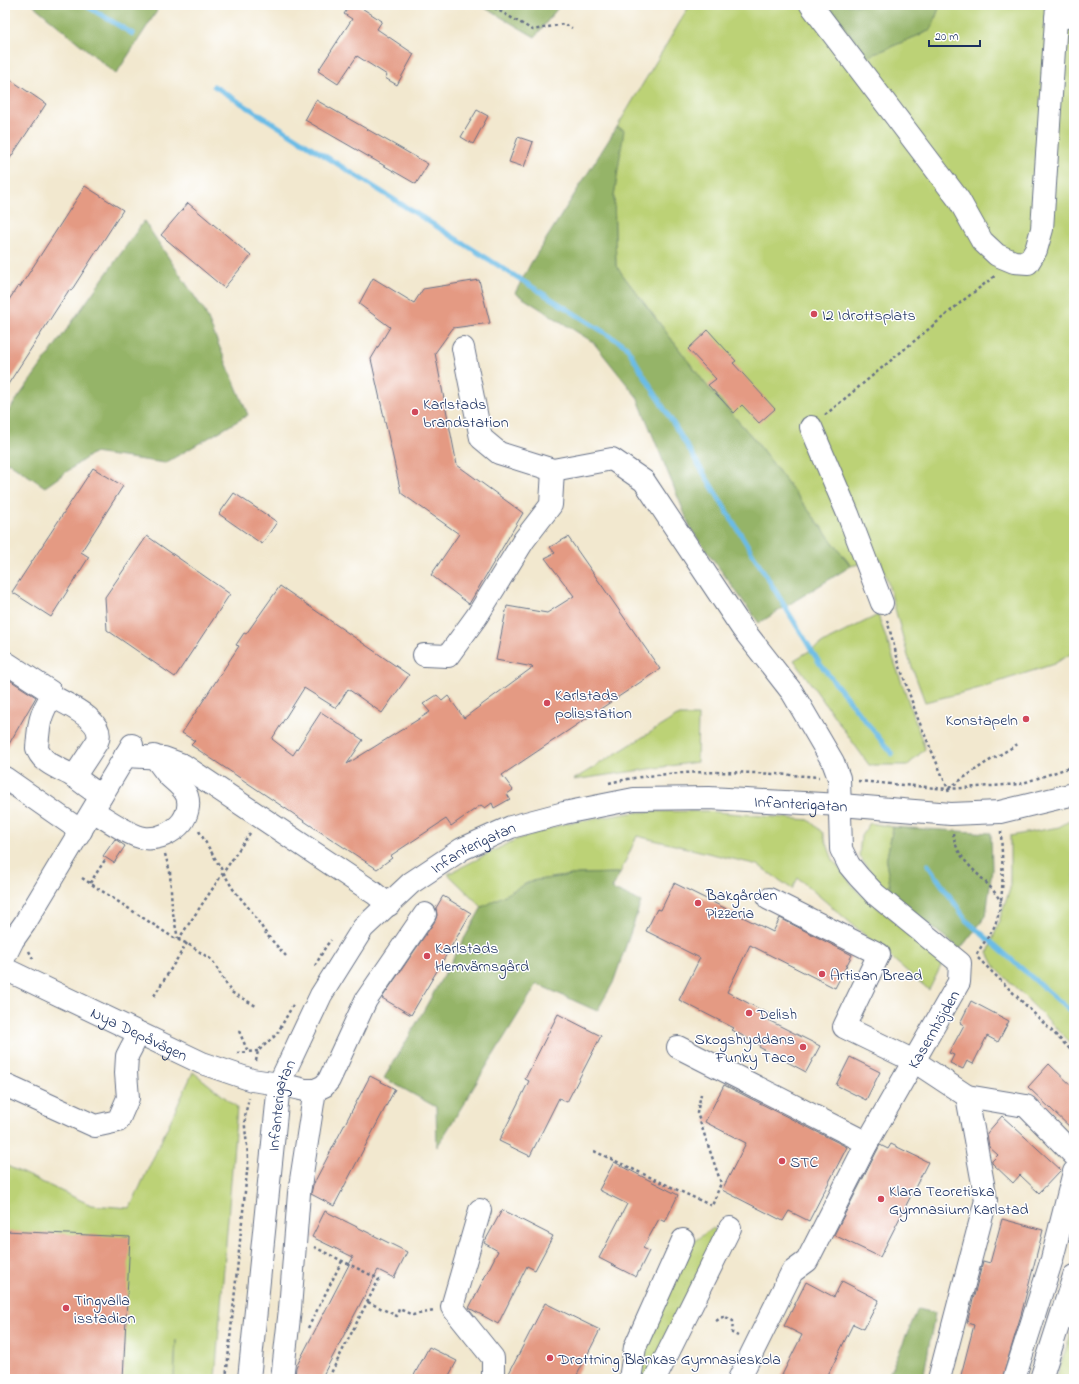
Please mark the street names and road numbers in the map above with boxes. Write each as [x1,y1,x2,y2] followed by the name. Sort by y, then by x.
[753,790,849,820] street label: Infanterigatan
[426,816,519,881] street label: Infanterigatan
[902,986,967,1074] street label: Kasernhöjden
[86,1001,191,1069] street label: Nya Depåvägen
[262,1056,303,1152] street label: Infanterigatan

